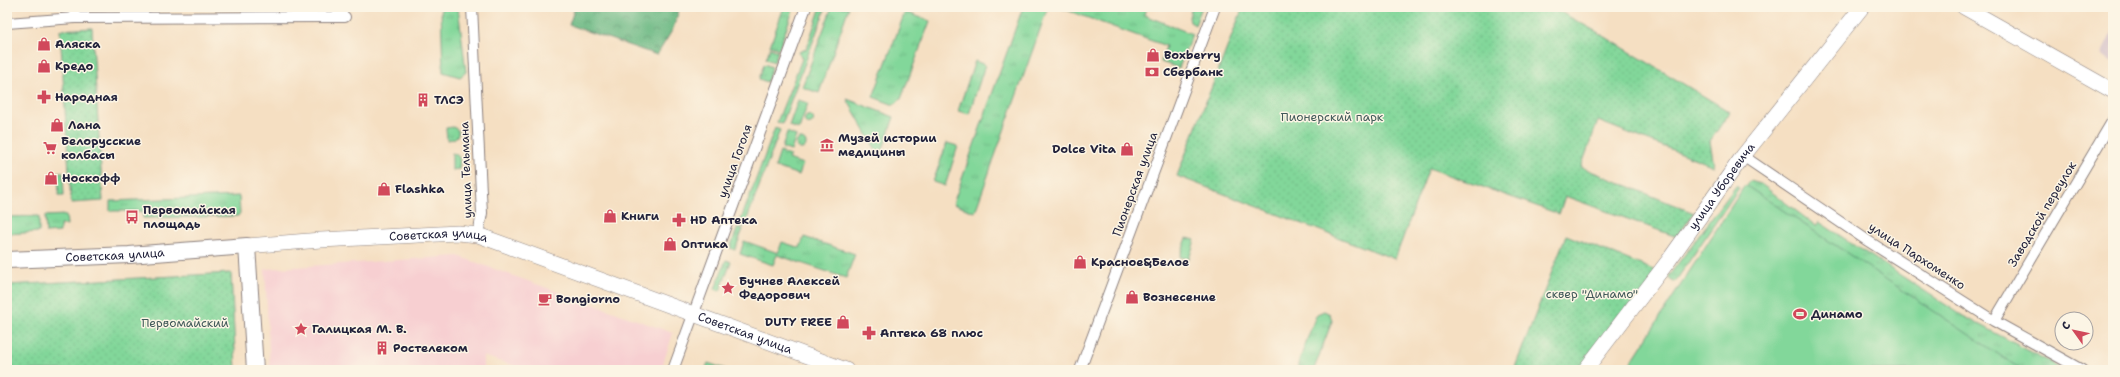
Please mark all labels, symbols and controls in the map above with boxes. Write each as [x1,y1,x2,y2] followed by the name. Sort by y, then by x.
[36,36,52,52] shop icon: Аляска
[55,36,101,52] place label: Аляска
[1145,47,1161,63] shop icon: Boxberry
[1164,47,1221,63] place label: Boxberry
[36,58,52,74] shop icon: Кредо
[55,58,94,74] place label: Кредо
[1144,64,1160,80] bank icon: Сбербанк
[1163,64,1224,80] place label: Сбербанк
[36,89,52,105] pharmacy icon: Народная
[55,89,118,105] place label: Народная
[415,92,431,108] building icon: ТЛСЭ
[434,92,464,108] place label: ТЛСЭ
[1281,109,1384,125] park label: Пионерский парк
[49,117,65,133] shop icon: Лана
[68,117,101,133] place label: Лана
[456,121,476,219] street label: улица Тельмана
[714,122,756,200] street label: улица Гоголя
[1109,129,1161,238] street label: Пионерская улица
[838,130,937,160] place label: Музей истории медицины
[61,133,141,163] place label: Белорусские колбасы
[819,137,835,153] museum icon: Музей истории медицины
[1685,139,1759,233] street label: улица Уборевича
[42,140,58,156] supermarket icon: Белорусские колбасы
[1052,141,1117,157] place label: Dolce Vita
[1119,141,1135,157] shop icon: Dolce Vita
[2004,158,2080,270] street label: Заводской переулок
[43,170,59,186] shop icon: Носкофф
[62,170,120,186] place label: Носкофф
[376,181,392,197] shop icon: Flashka
[395,181,445,197] place label: Flashka
[143,202,236,232] place label: Первомайская площадь
[602,208,618,224] shop icon: Книги
[621,208,660,224] place label: Книги
[124,209,140,225] bus stop icon: Первомайская площадь
[671,212,687,228] pharmacy icon: HD Аптека
[690,212,758,228] place label: HD Аптека
[1866,219,1968,293] street label: улица Пархоменко
[389,225,491,246] street label: Советская улица
[662,236,678,252] shop icon: Оптика
[681,236,729,252] place label: Оптика
[65,244,166,266] street label: Советская улица
[1072,254,1088,270] shop icon: Красное&Белое
[1091,254,1189,270] place label: Красное&Белое
[739,273,841,303] place label: Бучнев Алексей Федорович
[720,280,736,296] place icon: Бучнев Алексей Федорович
[1546,286,1638,302] park label: сквер "Динамо"
[1124,289,1140,305] shop icon: Вознесение
[1143,289,1216,305] place label: Вознесение
[537,291,553,307] cafe icon: Bongiorno
[556,291,620,307] place label: Bongiorno
[1792,306,1808,322] sports icon: Динамо
[1811,306,1863,322] place label: Динамо
[696,308,795,358] street label: Советская улица
[2054,311,2094,351] north arrow
[765,314,832,330] place label: DUTY FREE
[835,314,851,330] shop icon: DUTY FREE
[141,315,229,331] park label: Первомайский
[2058,319,2074,333] text: С
[293,321,309,337] place icon: Галицкая М. В.
[312,321,407,337] place label: Галицкая М. В.
[861,325,877,341] pharmacy icon: Аптека 68 плюс
[880,325,983,341] place label: Аптека 68 плюс
[374,340,390,356] building icon: Ростелеком
[393,340,468,356] place label: Ростелеком

